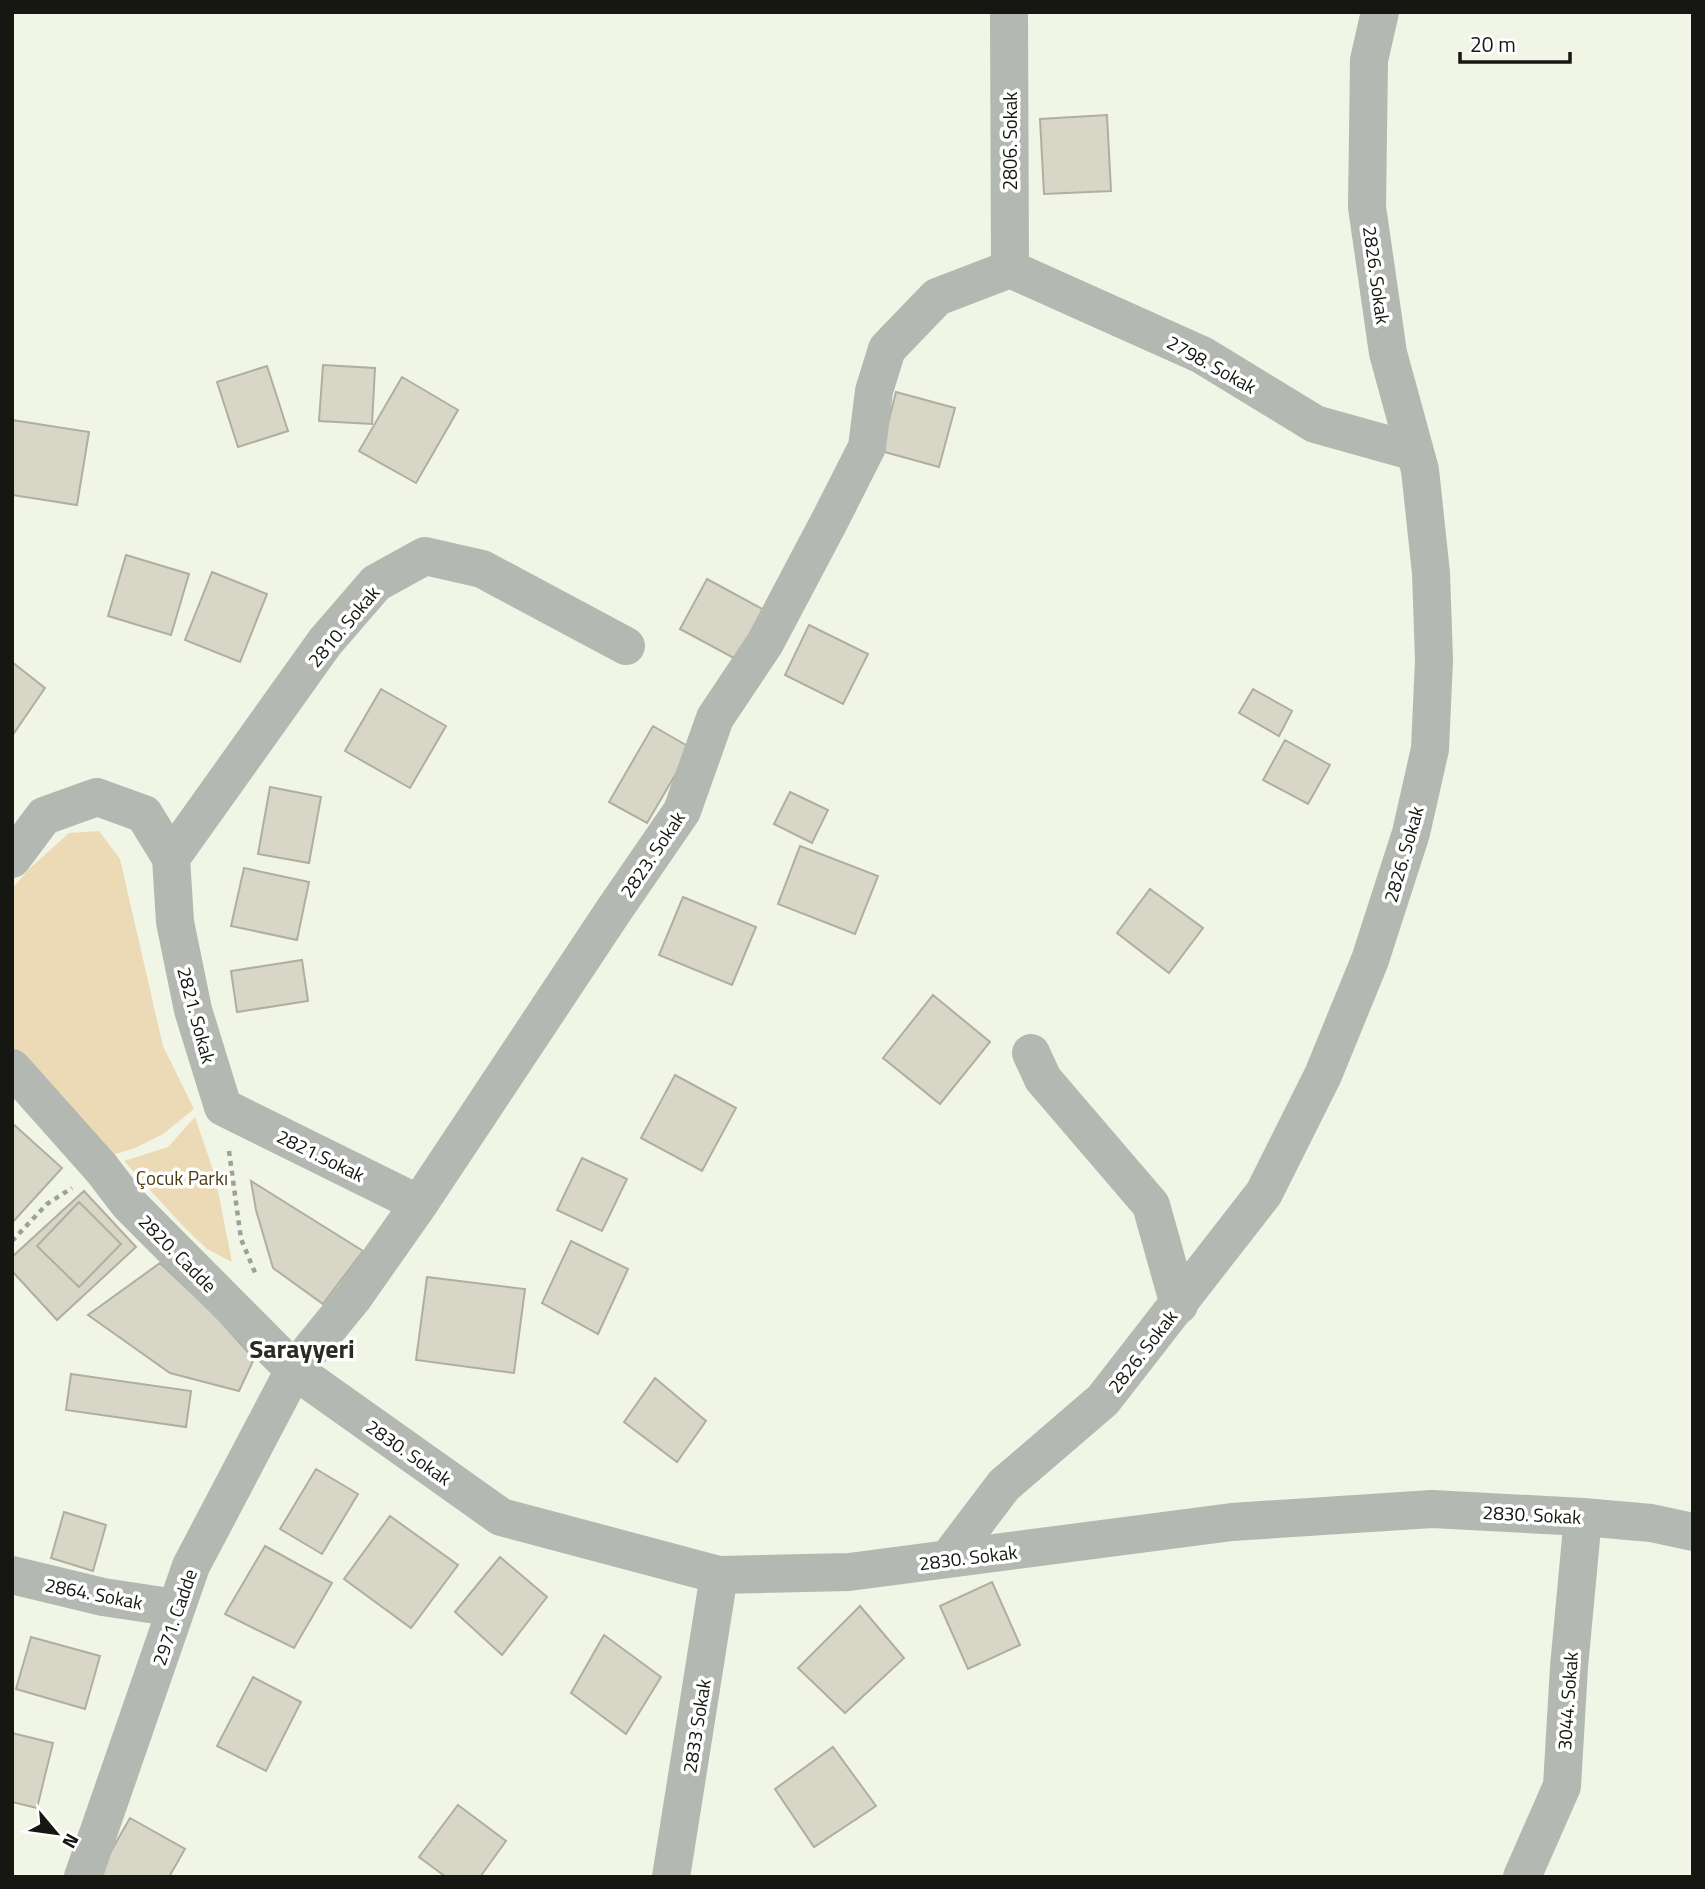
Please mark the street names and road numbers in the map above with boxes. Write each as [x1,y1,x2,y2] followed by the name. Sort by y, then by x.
[995,92,1024,190] street label: 2806. Sokak
[1356,224,1398,326] street label: 2826. Sokak
[1162,327,1262,401] street label: 2798. Sokak
[300,579,386,673] street label: 2810. Sokak
[1375,802,1431,906] street label: 2826. Sokak
[612,805,692,903] street label: 2823. Sokak
[170,964,224,1066] street label: 2821. Sokak
[272,1121,370,1189] street label: 2821.Sokak
[132,1207,224,1299] street label: 2820. Cadde
[1100,1303,1184,1399] street label: 2826. Sokak
[360,1412,458,1492] street label: 2830. Sokak
[1482,1497,1582,1531] street label: 2830. Sokak
[917,1537,1019,1577] street label: 2830. Sokak
[144,1565,204,1669] street label: 2971. Cadde
[43,1569,145,1617] street label: 2864. Sokak
[1549,1651,1585,1751] street label: 3044. Sokak
[674,1677,718,1775] street label: 2833 Sokak

